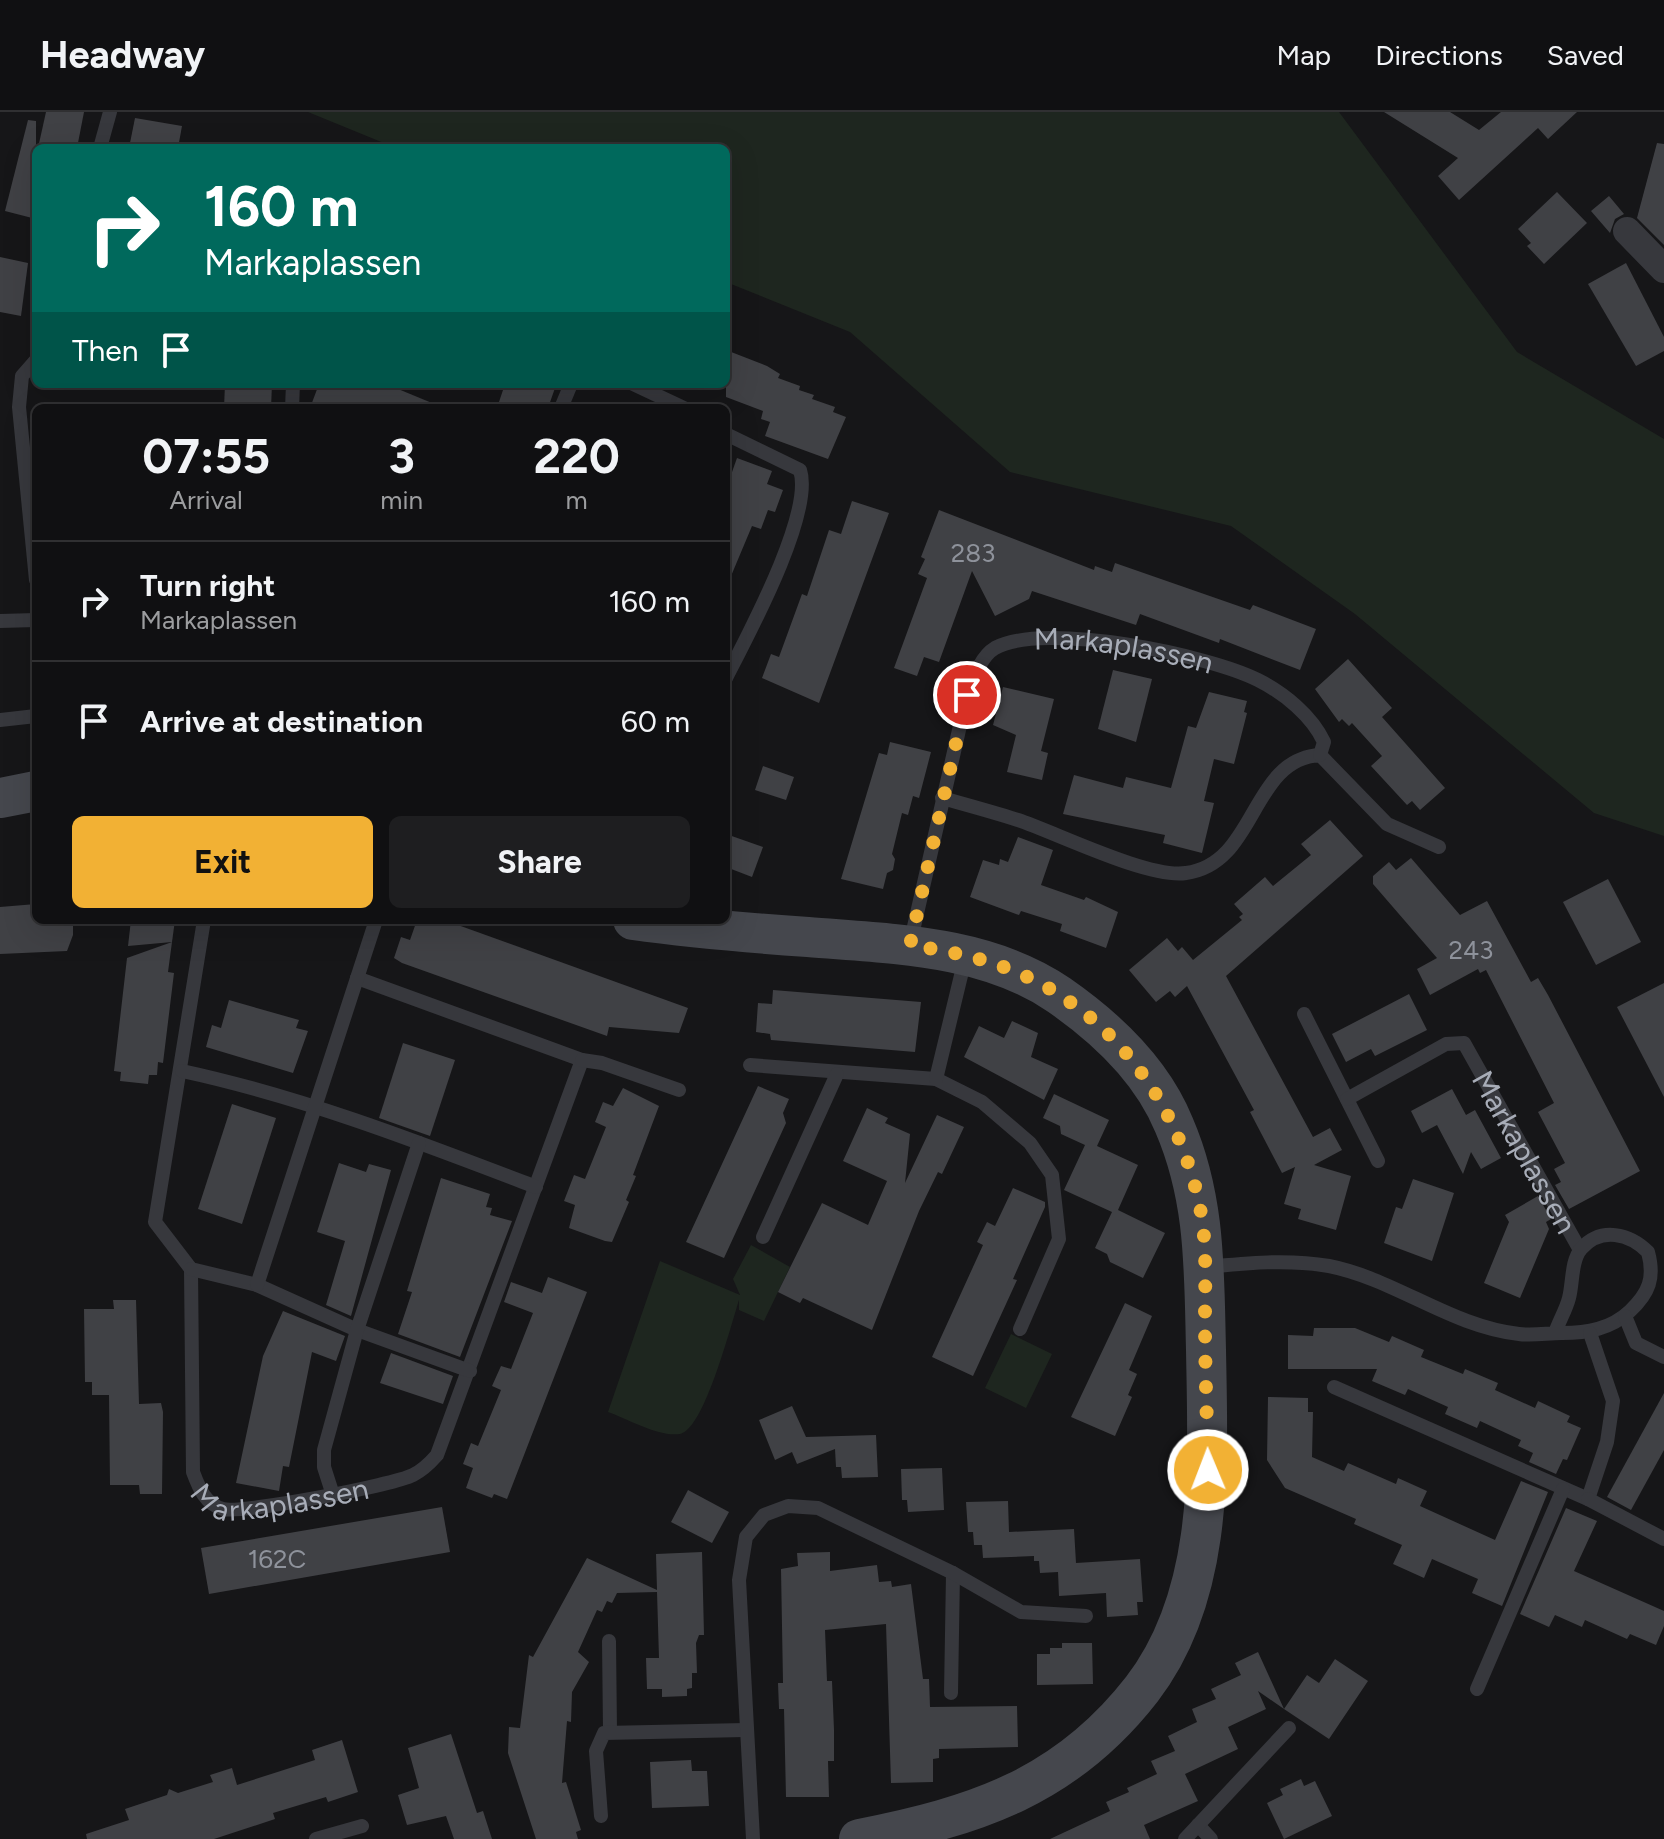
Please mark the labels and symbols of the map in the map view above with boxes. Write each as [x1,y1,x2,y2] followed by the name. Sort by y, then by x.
[951,537,995,569] house number: 283
[1033,619,1218,681] street label: Markaplassen
[933,661,1001,729] pin
[1449,934,1493,966] house number: 243
[1465,1064,1585,1240] street label: Markaplassen
[1166,1428,1250,1512] position arrow
[183,1469,372,1529] street label: Markaplassen
[248,1543,306,1575] house number: 162C

